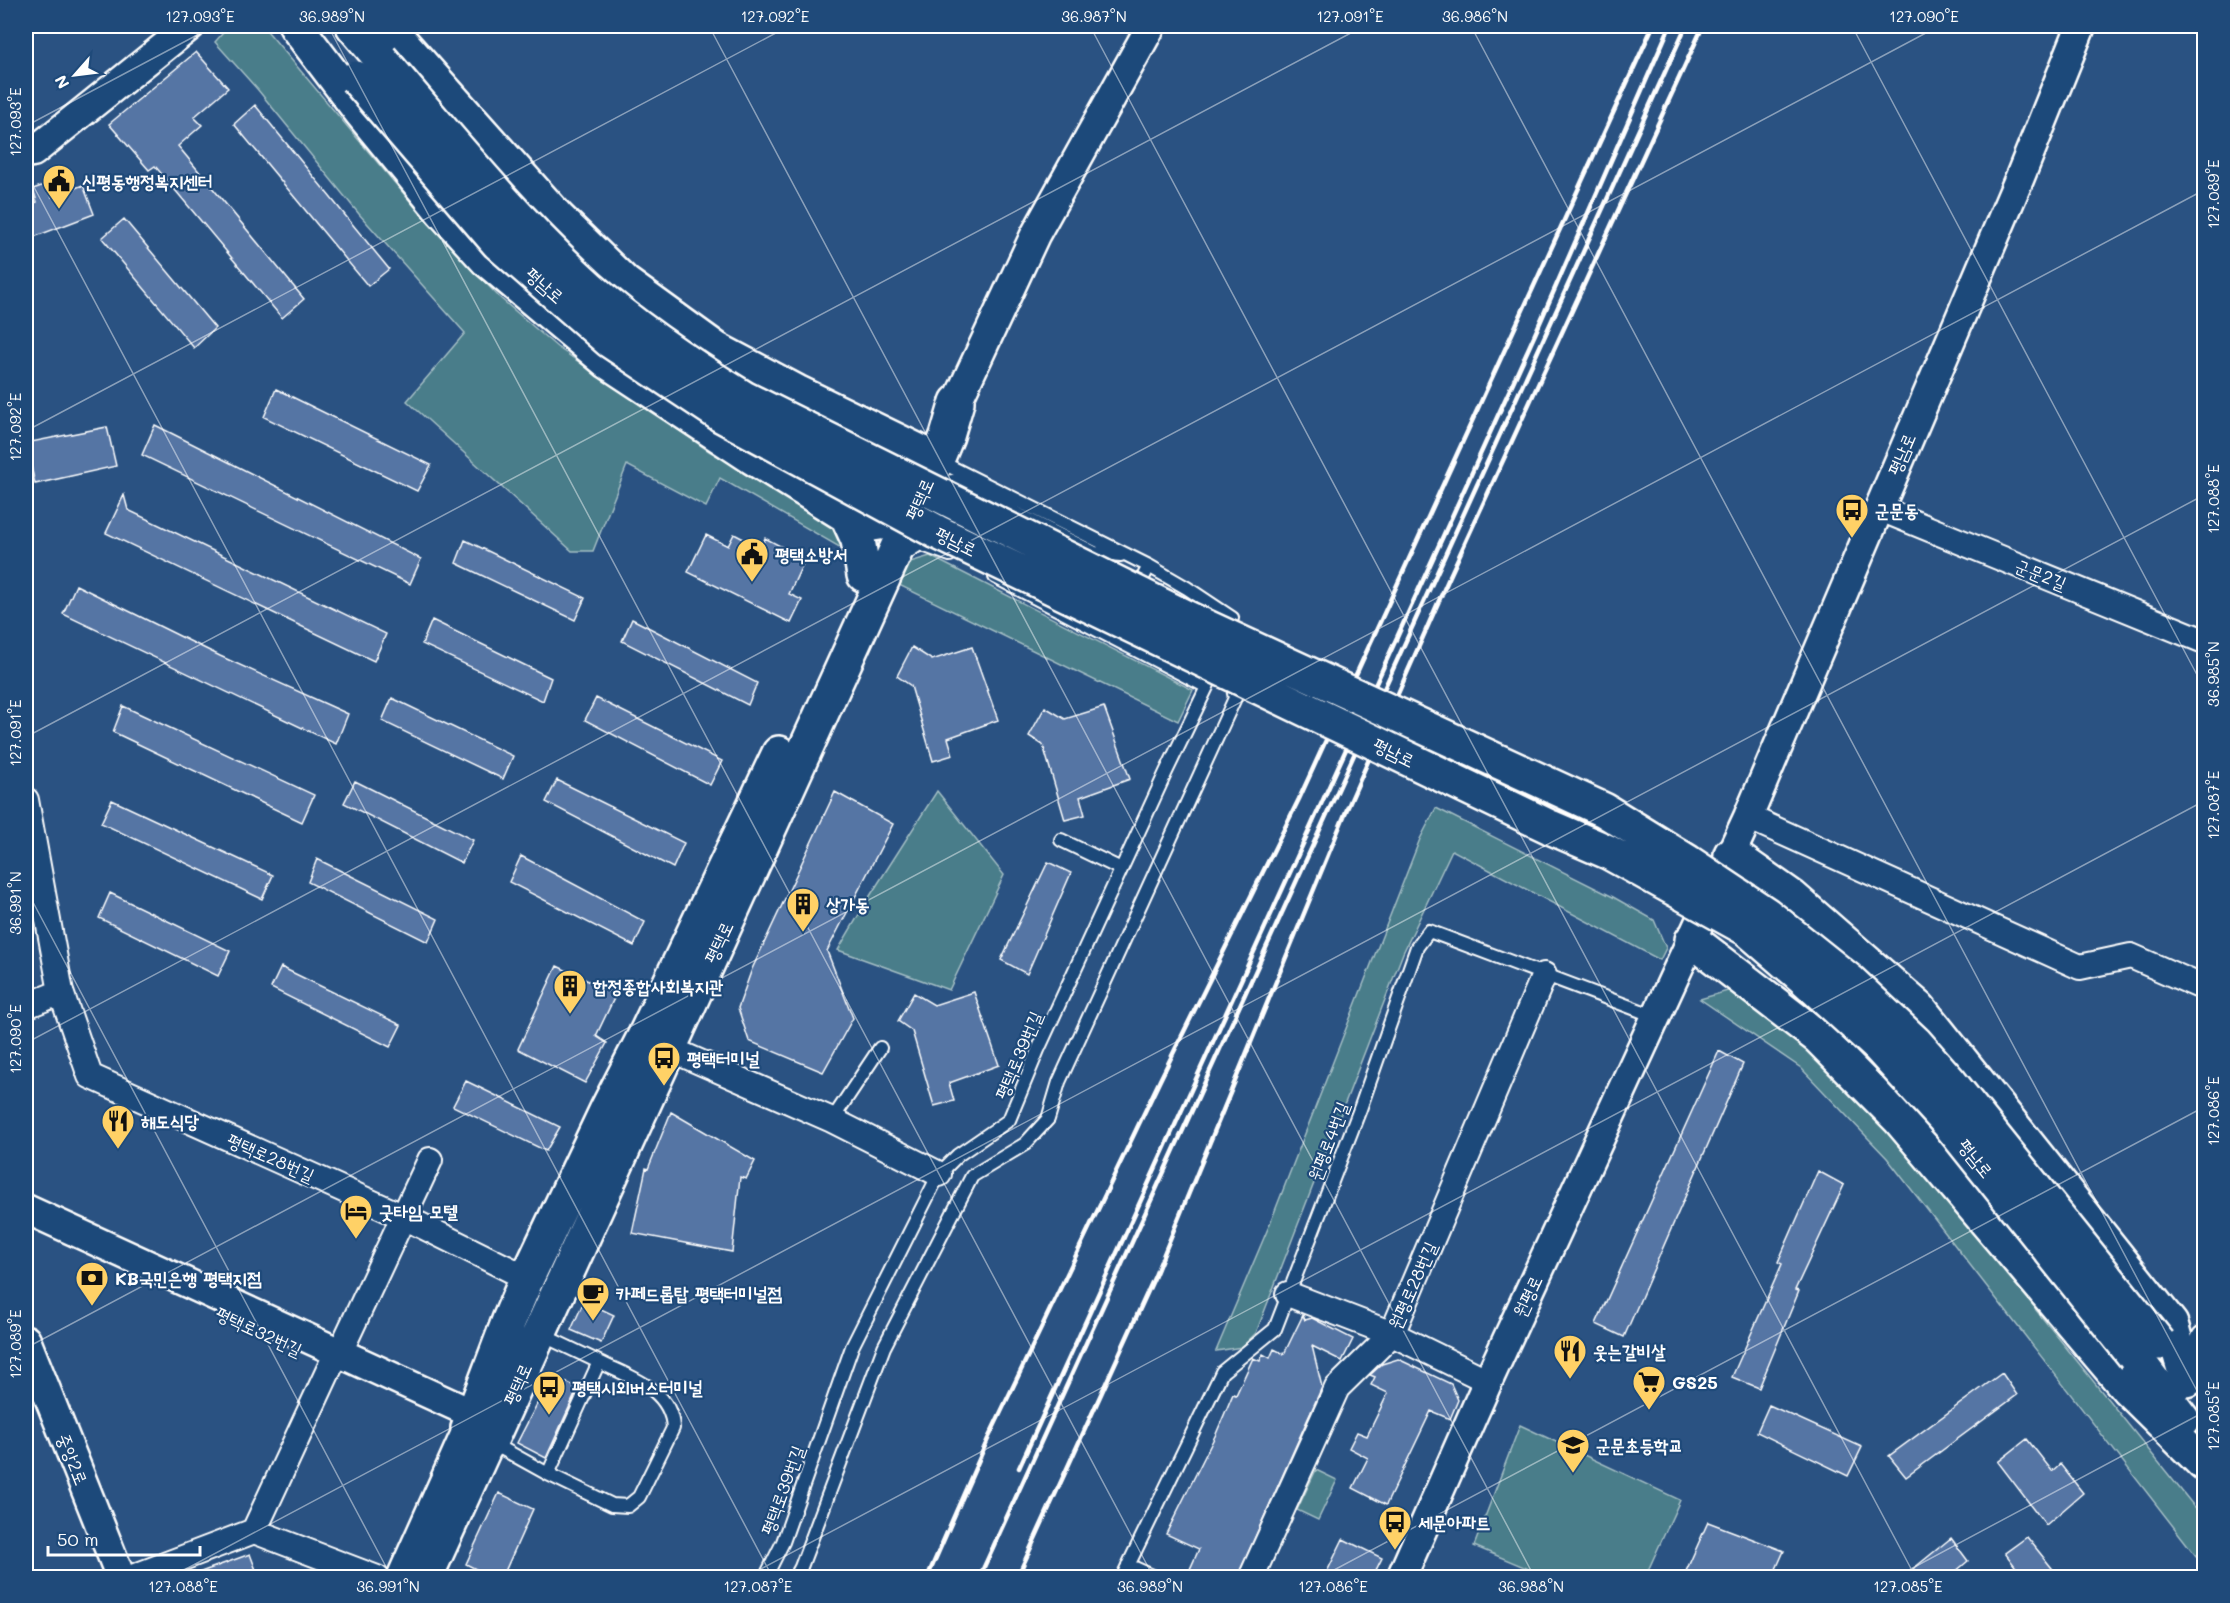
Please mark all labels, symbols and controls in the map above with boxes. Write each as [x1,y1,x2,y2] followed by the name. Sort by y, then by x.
[165,6,235,26] text: 127.093°E
[299,6,365,26] text: 36.989°N
[741,6,810,26] text: 127.092°E
[1061,6,1127,26] text: 36.987°N
[1316,6,1384,26] text: 127.091°E
[1442,6,1508,26] text: 36.986°N
[1889,6,1959,26] text: 127.090°E
[45,45,105,105] north arrow
[49,72,73,93] text: N
[5,87,25,157] text: 127.093°E
[2203,159,2223,229] text: 127.089°E
[41,163,77,210] public building icon: 신평동행정복지센터
[82,169,212,193] place label: 신평동행정복지센터
[521,262,569,308] street label: 평남로
[5,392,25,461] text: 127.092°E
[1881,429,1921,479] street label: 평남로
[2203,464,2223,534] text: 127.088°E
[899,474,939,524] street label: 평택로
[1834,492,1870,539] bus stop icon: 군문동
[1875,498,1918,522] place label: 군문동
[931,521,981,561] street label: 평남로
[734,536,770,583] public building icon: 평택소방서
[775,542,847,566] place label: 평택소방서
[2012,553,2071,595] street label: 군문2길
[2203,641,2223,707] text: 36.985°N
[5,699,25,767] text: 127.091°E
[1369,732,1419,772] street label: 평남로
[2203,770,2223,839] text: 127.087°E
[5,871,25,935] text: 36.991°N
[785,886,821,933] building icon: 상가동
[826,892,869,916] place label: 상가동
[698,917,738,967] street label: 평택로
[552,968,588,1015] building icon: 합정종합사회복지관
[592,974,724,998] place label: 합정종합사회복지관
[5,1004,25,1074] text: 127.090°E
[989,1007,1048,1103] street label: 평택로39번길
[646,1040,682,1087] bus stop icon: 평택터미널
[687,1046,760,1070] place label: 평택터미널
[2203,1076,2223,1146] text: 127.086°E
[1302,1097,1354,1184] street label: 원평로4번길
[100,1103,136,1150] restaurant icon: 해도식당
[141,1109,199,1133] place label: 해도식당
[223,1127,319,1187] street label: 평택로28번길
[1953,1134,1999,1182] street label: 평남로
[338,1193,374,1240] hotel icon: 굿타임 모텔
[379,1199,458,1223] place label: 굿타임 모텔
[1382,1237,1442,1333] street label: 원평로28번길
[74,1260,110,1307] bank icon: KB국민은행 평택지점
[115,1266,262,1290] place label: KB국민은행 평택지점
[1507,1271,1547,1321] street label: 원평로
[575,1275,611,1322] cafe icon: 카페드롭탑 평택터미널점
[616,1281,782,1305] place label: 카페드롭탑 평택터미널점
[212,1300,307,1362] street label: 평택로32번길
[5,1309,25,1379] text: 127.089°E
[1552,1333,1588,1380] restaurant icon: 웃는갈비살
[1593,1339,1666,1363] place label: 웃는갈비살
[497,1359,537,1409] street label: 평택로
[1631,1364,1667,1411] supermarket icon: GS25
[531,1369,567,1416] bus stop icon: 평택시외버스터미널
[1672,1370,1718,1394] place label: GS25
[572,1375,703,1399] place label: 평택시외버스터미널
[2203,1381,2223,1451] text: 127.085°E
[1555,1427,1591,1474] school or university icon: 군문초등학교
[52,1430,94,1488] street label: 중앙2로
[1596,1433,1683,1457] place label: 군문초등학교
[755,1441,809,1538] street label: 평택로39번길
[1377,1504,1413,1551] bus stop icon: 세문아파트
[1418,1510,1490,1534] place label: 세문아파트
[48,1519,200,1557] scale bar
[57,1527,99,1551] text: 50 m
[148,1576,218,1596] text: 127.088°E
[356,1576,420,1596] text: 36.991°N
[724,1576,793,1596] text: 127.087°E
[1117,1576,1183,1596] text: 36.989°N
[1298,1576,1368,1596] text: 127.086°E
[1498,1576,1564,1596] text: 36.988°N
[1873,1576,1943,1596] text: 127.085°E

